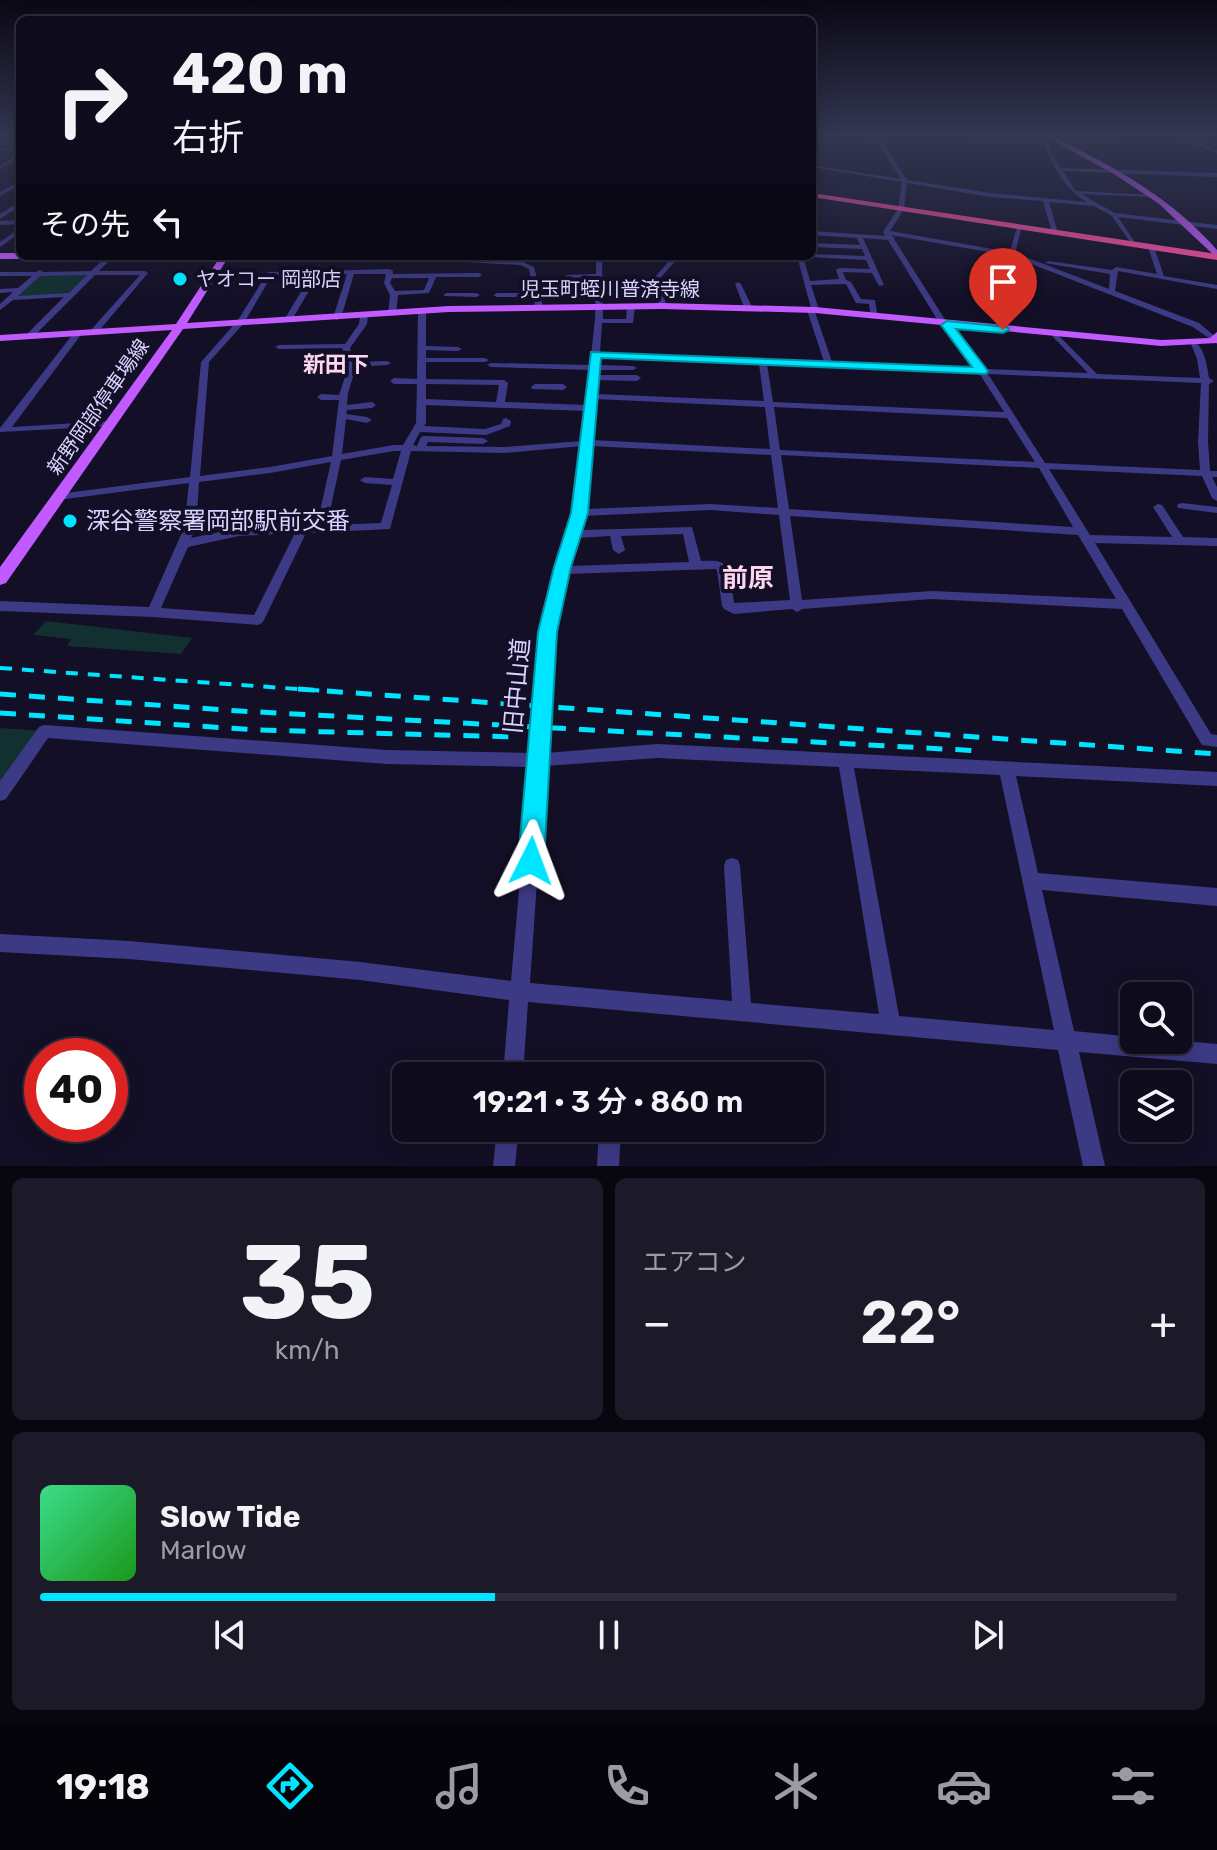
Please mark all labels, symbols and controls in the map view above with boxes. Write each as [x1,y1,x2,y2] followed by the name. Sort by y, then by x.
[172,41,348,107] text: 420 m
[40,48,144,152] icon: right
[172,116,244,159] text: 右折
[146,200,190,244] icon: left
[40,207,130,243] text: その先
[969,248,1037,330] pin
[981,260,1025,304] icon: arrive
[196,267,341,291] place label: ヤオコー 岡部店
[171,270,189,288] marker: ヤオコー 岡部店
[520,277,700,301] street label: 児玉町蛭川普済寺線
[42,335,154,479] street label: 新野岡部停車場線
[303,351,369,378] district label: 新田下
[86,507,350,535] place label: 深谷警察署岡部駅前交番
[61,512,79,530] marker: 深谷警察署岡部駅前交番
[722,563,774,594] district label: 前原
[499,637,535,735] street label: 旧中山道
[489,819,573,903] position arrow
[1120,982,1192,1142] map controls
[1120,982,1192,1054] button: search
[24,1038,128,1142] speed limit sign: 40
[1120,1070,1192,1142] button: layers
[473,1084,743,1120] text: 19:21 · 3 分 · 860 m
[239,1221,375,1344] text: 35
[643,1247,747,1278] text: エアコン
[860,1287,961,1358] text: 22°
[643,1297,671,1349] text: −
[1150,1297,1177,1349] text: +
[275,1335,340,1366] text: km/h
[160,1499,300,1535] text: Slow Tide
[160,1535,247,1566] text: Marlow
[208,1613,252,1657] icon: previous
[587,1613,631,1657] icon: pause
[966,1613,1010,1657] icon: next
[262,1758,318,1814] icon: directions
[431,1758,487,1814] icon: music
[599,1758,655,1814] icon: phone
[768,1758,824,1814] icon: climate
[936,1758,992,1814] icon: car
[1105,1758,1161,1814] icon: filters
[56,1765,150,1808] text: 19:18

